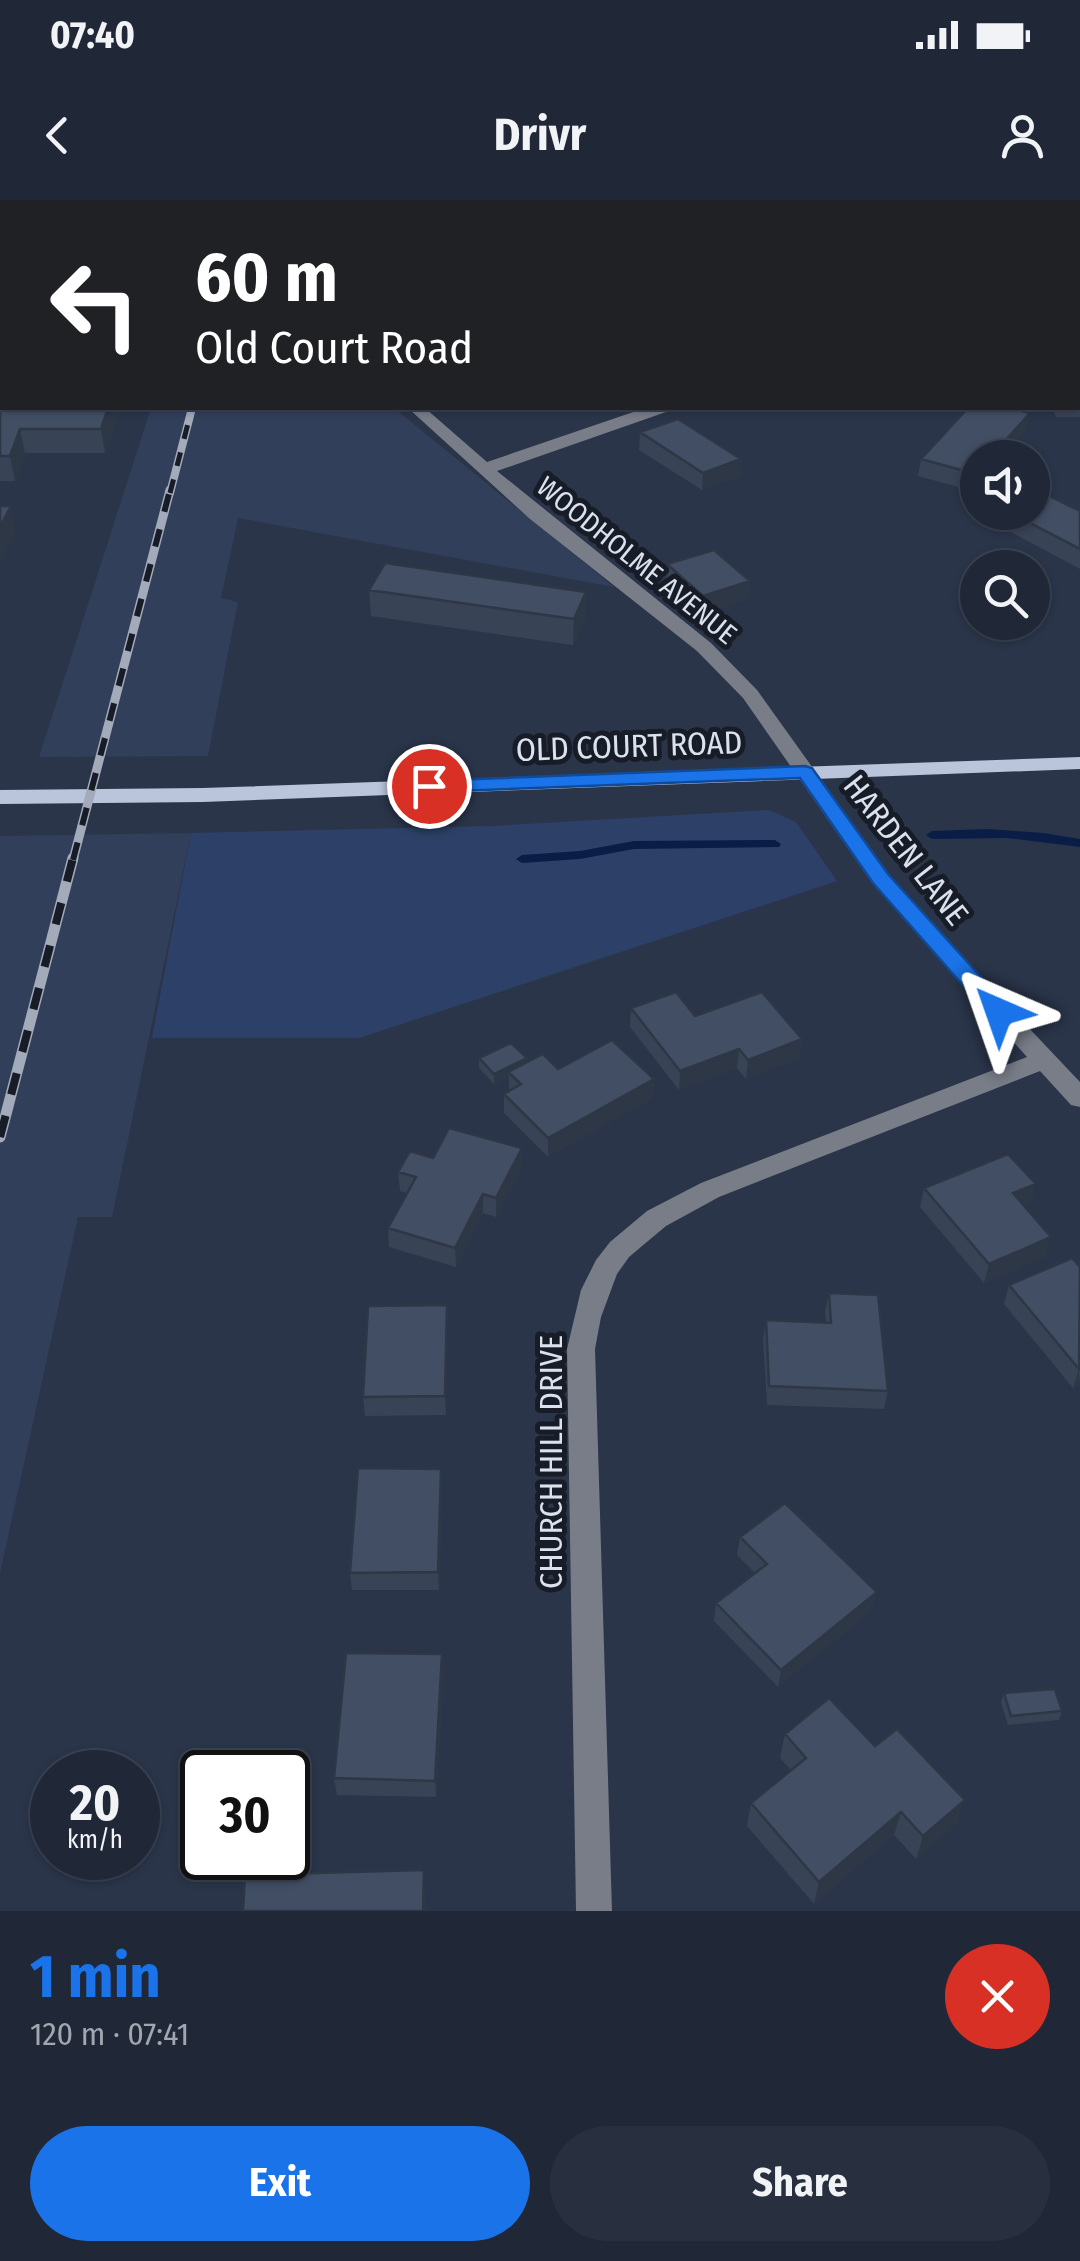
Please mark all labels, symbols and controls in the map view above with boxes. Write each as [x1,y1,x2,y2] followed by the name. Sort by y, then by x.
[50,12,135,58] text: 07:40
[30,108,85,163] icon: back
[494,108,586,162] text: Drivr
[995,108,1050,163] icon: person
[195,236,338,320] text: 60 m
[30,240,160,370] icon: left
[195,321,473,375] text: Old Court Road
[960,440,1050,640] map controls
[960,440,1050,530] button: sound
[530,470,743,651] street label: WOODHOLME AVENUE
[960,550,1050,640] button: search
[515,723,743,769] street label: OLD COURT ROAD
[387,744,472,829] pin
[402,759,457,814] icon: arrive
[836,768,976,932] street label: HARDEN LANE
[947,960,1051,1064] position arrow
[532,1335,570,1589] street label: CHURCH HILL DRIVE
[180,1750,310,1880] speed limit sign: 30
[70,1773,120,1833] text: 20
[67,1825,123,1855] text: km/h
[30,1941,161,2013] text: 1 min
[945,1944,1050,2049] button: close
[30,2015,189,2053] text: 120 m · 07:41
[30,2126,530,2241] button: Exit
[550,2126,1050,2241] button: Share

